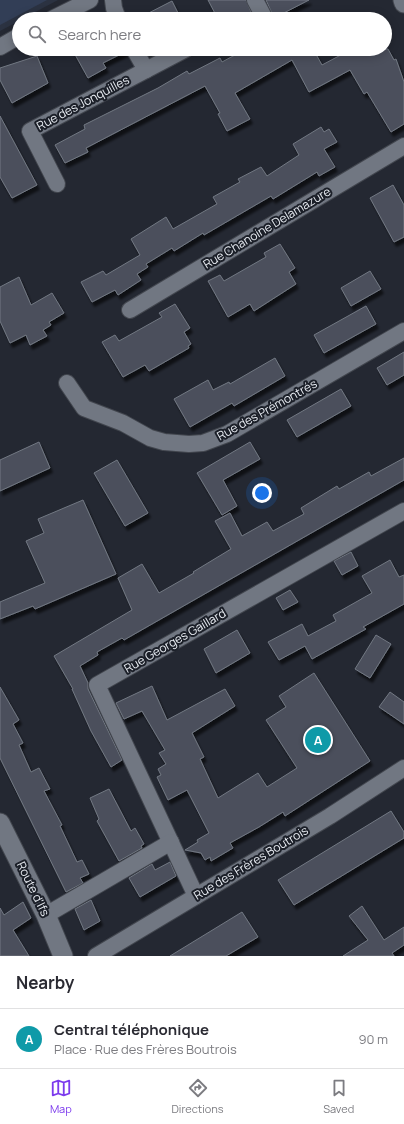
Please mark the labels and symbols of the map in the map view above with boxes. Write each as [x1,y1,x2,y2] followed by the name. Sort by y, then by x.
[33,71,132,134] street label: Rue des Jonquilles
[200,183,334,272] street label: Rue Chanoine Delamazure
[214,375,320,444] street label: Rue des Prémontrés
[252,483,272,503] your location
[121,604,229,677] street label: Rue Georges Gaillard
[305,725,331,755] pin: A
[190,822,311,904] street label: Rue des Frères Boutrois
[13,859,54,919] street label: Route d'Ifs

